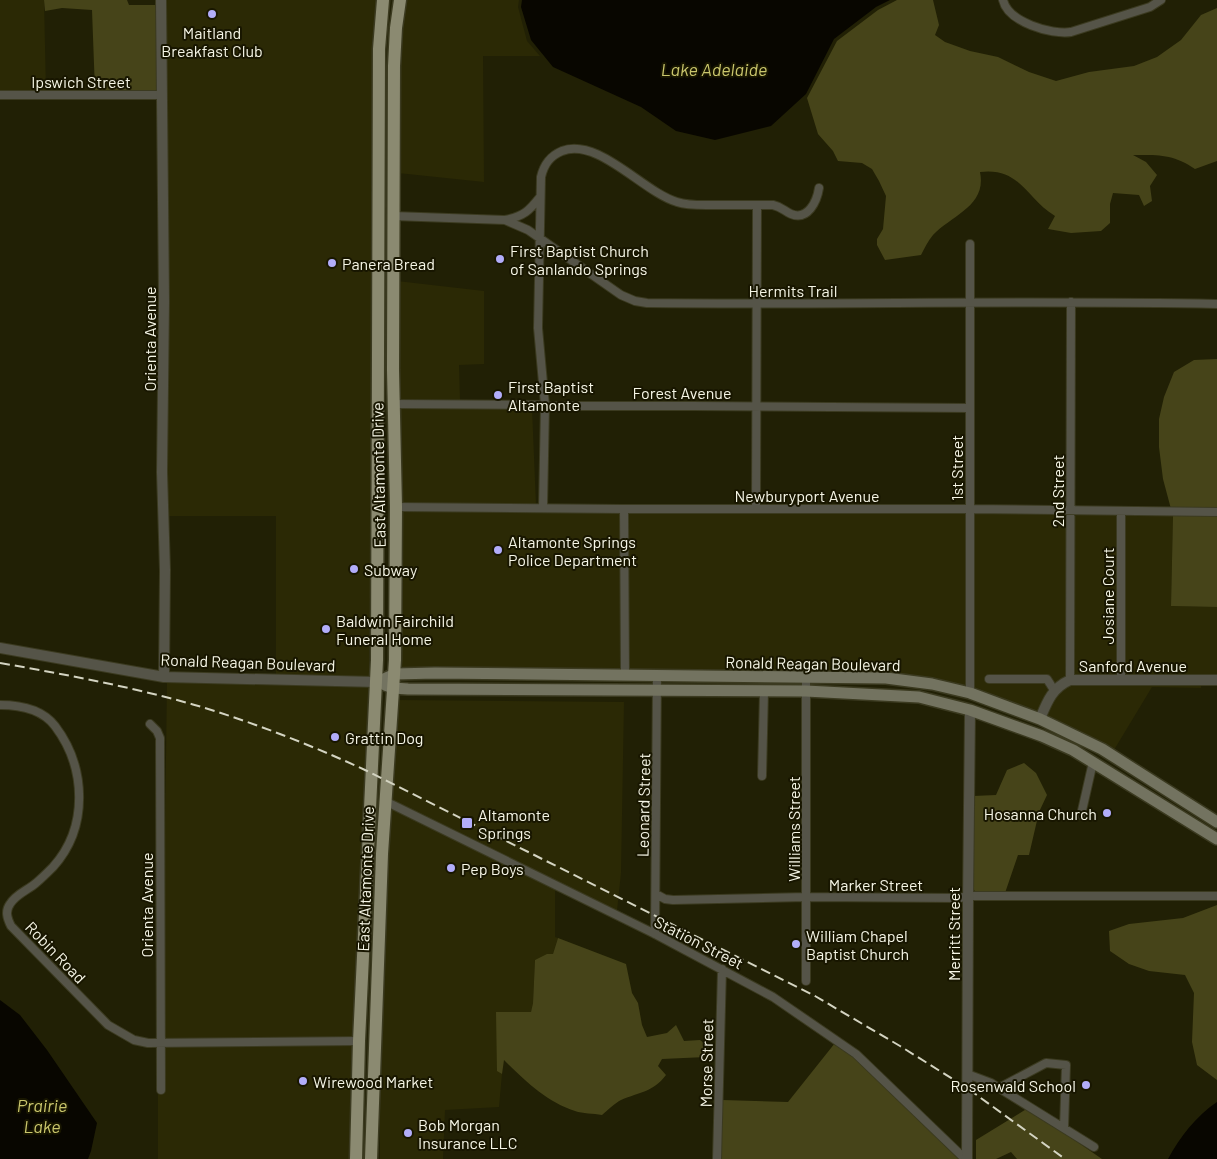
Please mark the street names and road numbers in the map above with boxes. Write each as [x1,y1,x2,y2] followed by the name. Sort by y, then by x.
[31,72,131,91] street label: Ipswich Street
[749,281,837,300] street label: Hermits Trail
[140,286,159,392] street label: Orienta Avenue
[633,383,731,402] street label: Forest Avenue
[367,402,389,548] street label: East Altamonte Drive
[947,435,966,501] street label: 1st Street
[1048,455,1067,527] street label: 2nd Street
[735,486,880,505] street label: Newburyport Avenue
[1098,547,1117,645] street label: Josiane Court
[160,649,336,675] street label: Ronald Reagan Boulevard
[725,652,901,674] street label: Ronald Reagan Boulevard
[1079,656,1187,675] street label: Sanford Avenue
[633,753,653,857] street label: Leonard Street
[784,776,803,882] street label: Williams Street
[353,806,377,952] street label: East Altamonte Drive
[137,852,156,958] street label: Orienta Avenue
[829,875,923,894] street label: Marker Street
[944,887,963,981] street label: Merritt Street
[651,911,747,973] street label: Station Street
[22,917,90,987] street label: Robin Road
[696,1018,716,1108] street label: Morse Street

